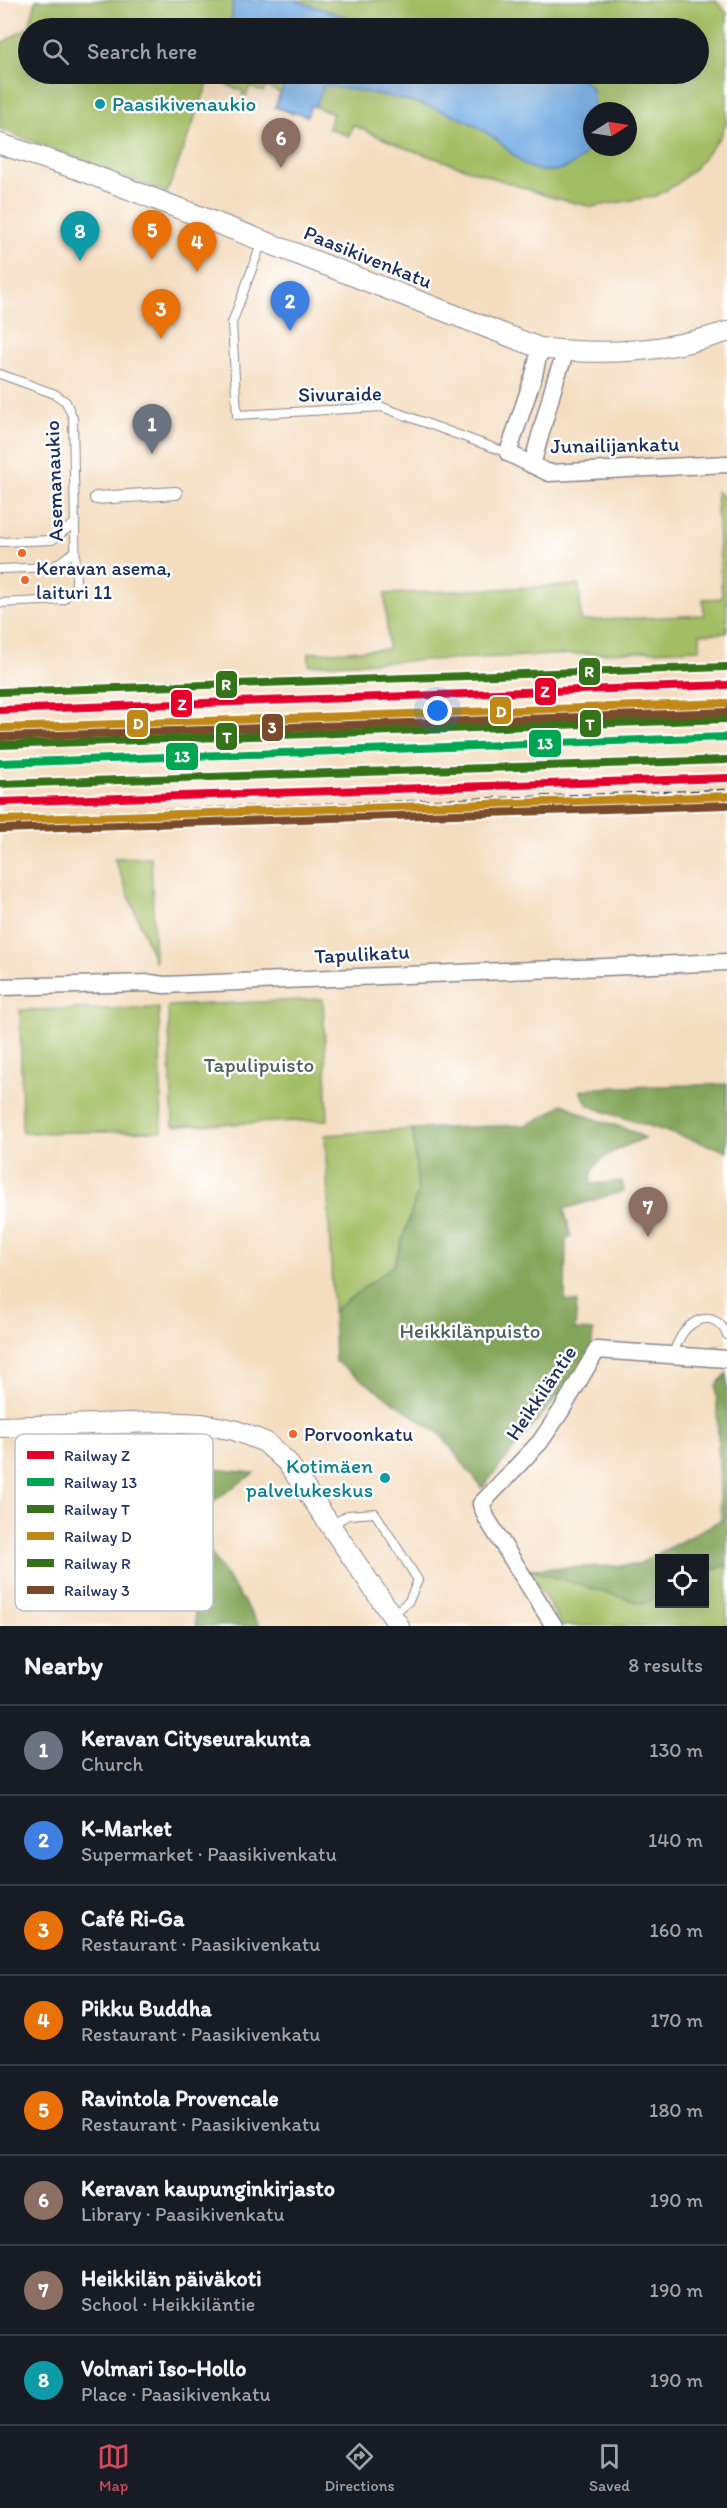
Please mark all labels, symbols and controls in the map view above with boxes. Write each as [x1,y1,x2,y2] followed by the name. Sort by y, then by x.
[18,18,709,84] search box
[39,35,72,68] icon: search
[87,38,197,65] text: Search here
[112,91,256,116] place label: Paasikivenaukio
[93,97,107,111] marker: Paasikivenaukio
[583,102,637,156] north arrow
[262,118,300,168] pin: 6
[132,210,172,260] pin: 5
[60,212,100,261] pin: 8
[300,219,436,294] street label: Paasikivenkatu
[178,222,216,272] pin: 4
[270,282,310,331] pin: 2
[142,290,180,339] pin: 3
[298,380,382,407] street label: Sivuraide
[132,404,172,454] pin: 1
[39,420,68,542] street label: Asemanaukio
[550,431,680,458] street label: Junailijankatu
[16,547,28,559] unlabelled marker
[36,556,172,604] place label: Keravan asema, laituri 11
[19,574,31,586] marker: Keravan asema, laituri 11
[578,657,601,686] line badge: R
[584,662,594,681] text: R
[215,670,238,699] line badge: R
[221,675,231,694] text: R
[534,677,557,706] line badge: Z
[540,682,550,701] text: Z
[170,689,193,718] line badge: Z
[177,695,187,714] text: Z
[423,696,452,725] your location
[489,696,512,725] line badge: D
[496,702,507,721] text: D
[126,709,149,738] line badge: D
[579,709,602,738] line badge: T
[261,713,284,742] line badge: 3
[133,714,144,733] text: D
[585,715,596,734] text: T
[268,718,277,737] text: 3
[215,722,238,751] line badge: T
[222,728,233,747] text: T
[528,729,562,758] line badge: 13
[537,734,553,753] text: 13
[165,742,199,771] line badge: 13
[174,747,190,766] text: 13
[314,939,410,968] street label: Tapulikatu
[204,1052,314,1077] park label: Tapulipuisto
[628,1188,668,1237] pin: 7
[400,1318,540,1343] park label: Heikkilänpuisto
[500,1341,581,1445] street label: Heikkiläntie
[304,1422,413,1446] place label: Porvoonkatu
[287,1428,299,1440] marker: Porvoonkatu
[15,1434,213,1611] legend
[64,1446,130,1465] text: Railway Z
[246,1453,373,1502] place label: Kotimäen palvelukeskus
[378,1471,392,1485] marker: Kotimäen palvelukeskus
[64,1473,137,1492] text: Railway 13
[64,1500,130,1519] text: Railway T
[64,1527,132,1546] text: Railway D
[64,1554,131,1573] text: Railway R
[655,1554,709,1608] map controls
[655,1554,709,1608] button: locate
[64,1581,130,1600] text: Railway 3
[24,1649,103,1681] text: Nearby
[628,1653,703,1677] text: 8 results
[81,1725,311,1752] text: Keravan Cityseurakunta
[39,1738,48,1762] text: 1
[649,1738,703,1762] text: 130 m
[81,1752,143,1776] text: Church
[81,1815,172,1842] text: K-Market
[38,1828,49,1852] text: 2
[648,1828,703,1852] text: 140 m
[81,1842,337,1866] text: Supermarket · Paasikivenkatu
[81,1905,184,1932] text: Café Ri-Ga
[38,1918,49,1942] text: 3
[650,1918,703,1942] text: 160 m
[81,1932,320,1956] text: Restaurant · Paasikivenkatu
[81,1995,212,2022] text: Pikku Buddha
[37,2008,50,2032] text: 4
[650,2008,703,2032] text: 170 m
[81,2022,320,2046] text: Restaurant · Paasikivenkatu
[81,2085,279,2112] text: Ravintola Provencale
[38,2098,49,2122] text: 5
[649,2098,703,2122] text: 180 m
[81,2112,320,2136] text: Restaurant · Paasikivenkatu
[81,2175,335,2202] text: Keravan kaupunginkirjasto
[38,2188,49,2212] text: 6
[650,2188,703,2212] text: 190 m
[81,2202,285,2226] text: Library · Paasikivenkatu
[81,2265,262,2292] text: Heikkilän päiväkoti
[39,2278,48,2302] text: 7
[650,2278,703,2302] text: 190 m
[81,2292,255,2316] text: School · Heikkiläntie
[81,2355,246,2382] text: Volmari Iso-Hollo
[38,2368,49,2392] text: 8
[650,2368,703,2392] text: 190 m
[81,2382,270,2406] text: Place · Paasikivenkatu
[97,2440,130,2495] tab: Map
[324,2440,395,2495] tab: Directions
[589,2440,630,2495] tab: Saved

